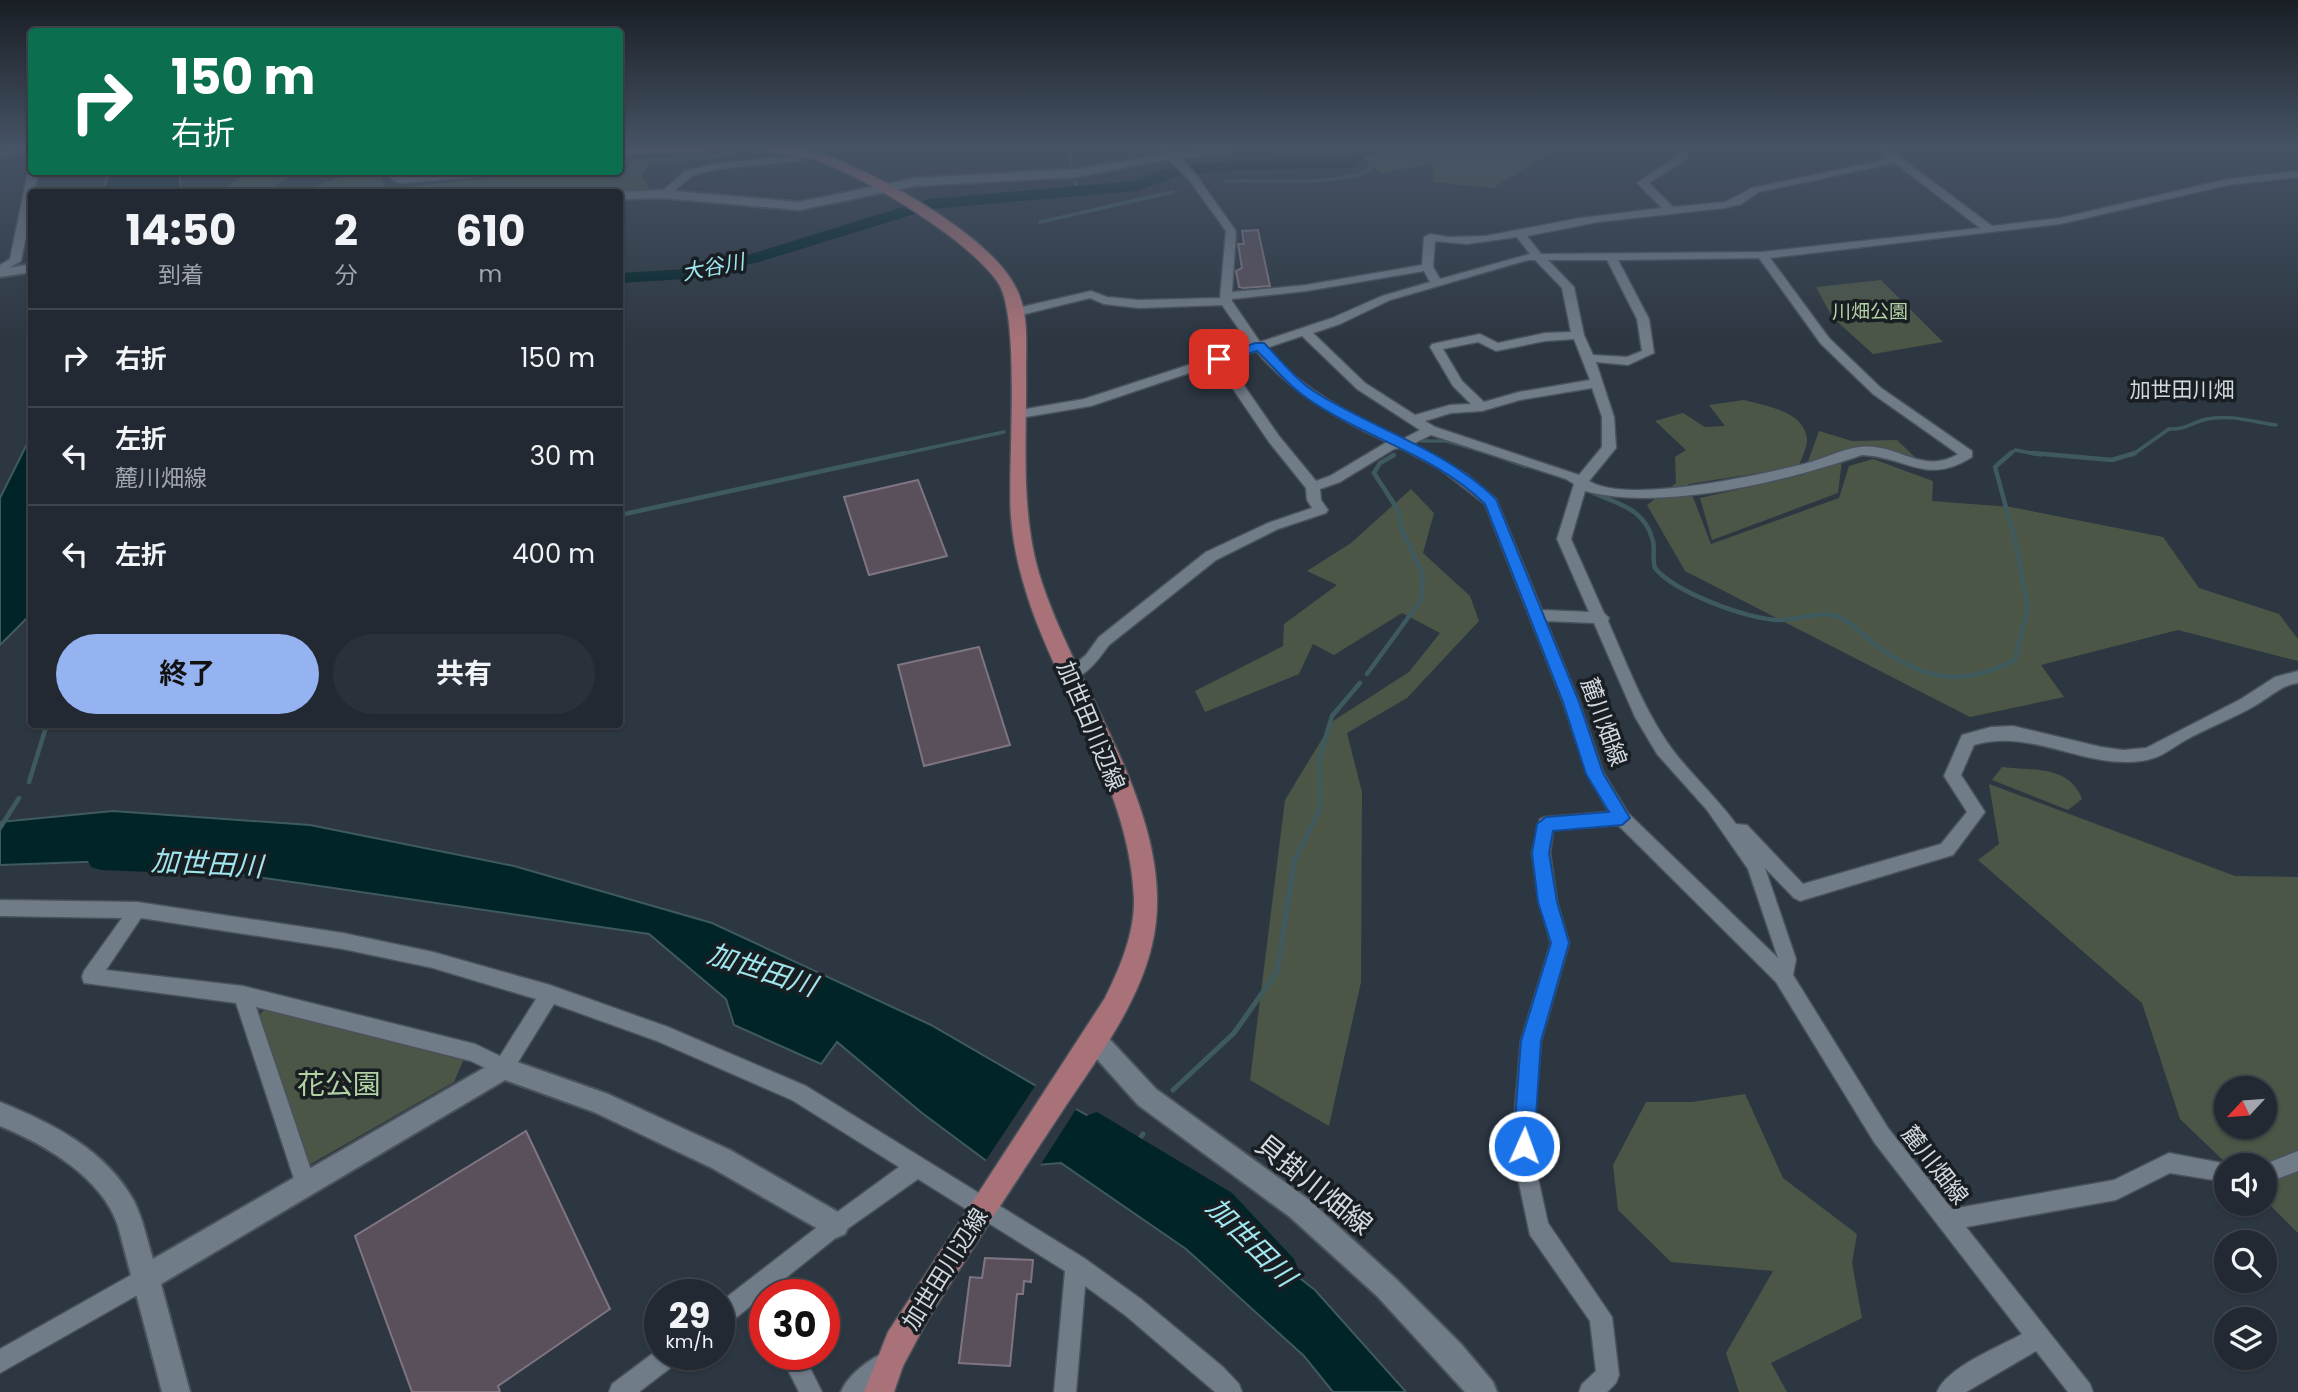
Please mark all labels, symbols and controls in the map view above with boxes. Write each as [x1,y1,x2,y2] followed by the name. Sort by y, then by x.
[171,43,316,111] text: 150 m
[56,56,147,147] icon: right
[171,110,235,155] text: 右折
[126,201,236,260] text: 14:50
[334,201,358,260] text: 2
[455,202,525,261] text: 610
[679,246,749,287] water label: 大谷川
[479,258,502,290] text: m
[158,259,204,291] text: 到着
[334,259,357,291] text: 分
[1832,298,1908,325] park label: 川畑公園
[1189,329,1249,389] pin
[56,339,94,377] icon: right
[520,340,595,376] text: 150 m
[1200,340,1238,378] icon: arrive
[115,341,167,377] text: 右折
[2130,375,2235,404] district label: 加世田川畑
[115,421,167,457] text: 左折
[56,437,94,475] icon: left
[530,438,595,474] text: 30 m
[115,462,207,494] text: 麓川畑線
[56,535,94,573] icon: left
[512,536,595,572] text: 400 m
[115,537,167,573] text: 左折
[56,634,319,714] button: 終了
[333,634,595,714] button: 共有
[1049,656,1133,796] street label: 加世田川辺線
[1573,673,1635,771] street label: 麓川畑線
[150,842,267,887] water label: 加世田川
[703,934,824,1007] water label: 加世田川
[297,1065,381,1104] park label: 花公園
[2214,1076,2277,1139] north arrow
[2214,1076,2277,1370] map controls
[1487,1109,1561,1183] position arrow
[1894,1119,1976,1211] street label: 麓川畑線
[1247,1126,1381,1244] street label: 貝掛川畑線
[2214,1153,2277,1216] button: sound
[1198,1189,1307,1298] water label: 加世田川
[895,1202,995,1336] street label: 加世田川辺線
[2214,1230,2277,1293] button: search
[749,1279,840,1370] speed limit sign: 30
[669,1291,710,1340] text: 29
[2214,1307,2277,1370] button: layers
[666,1329,713,1354] text: km/h

